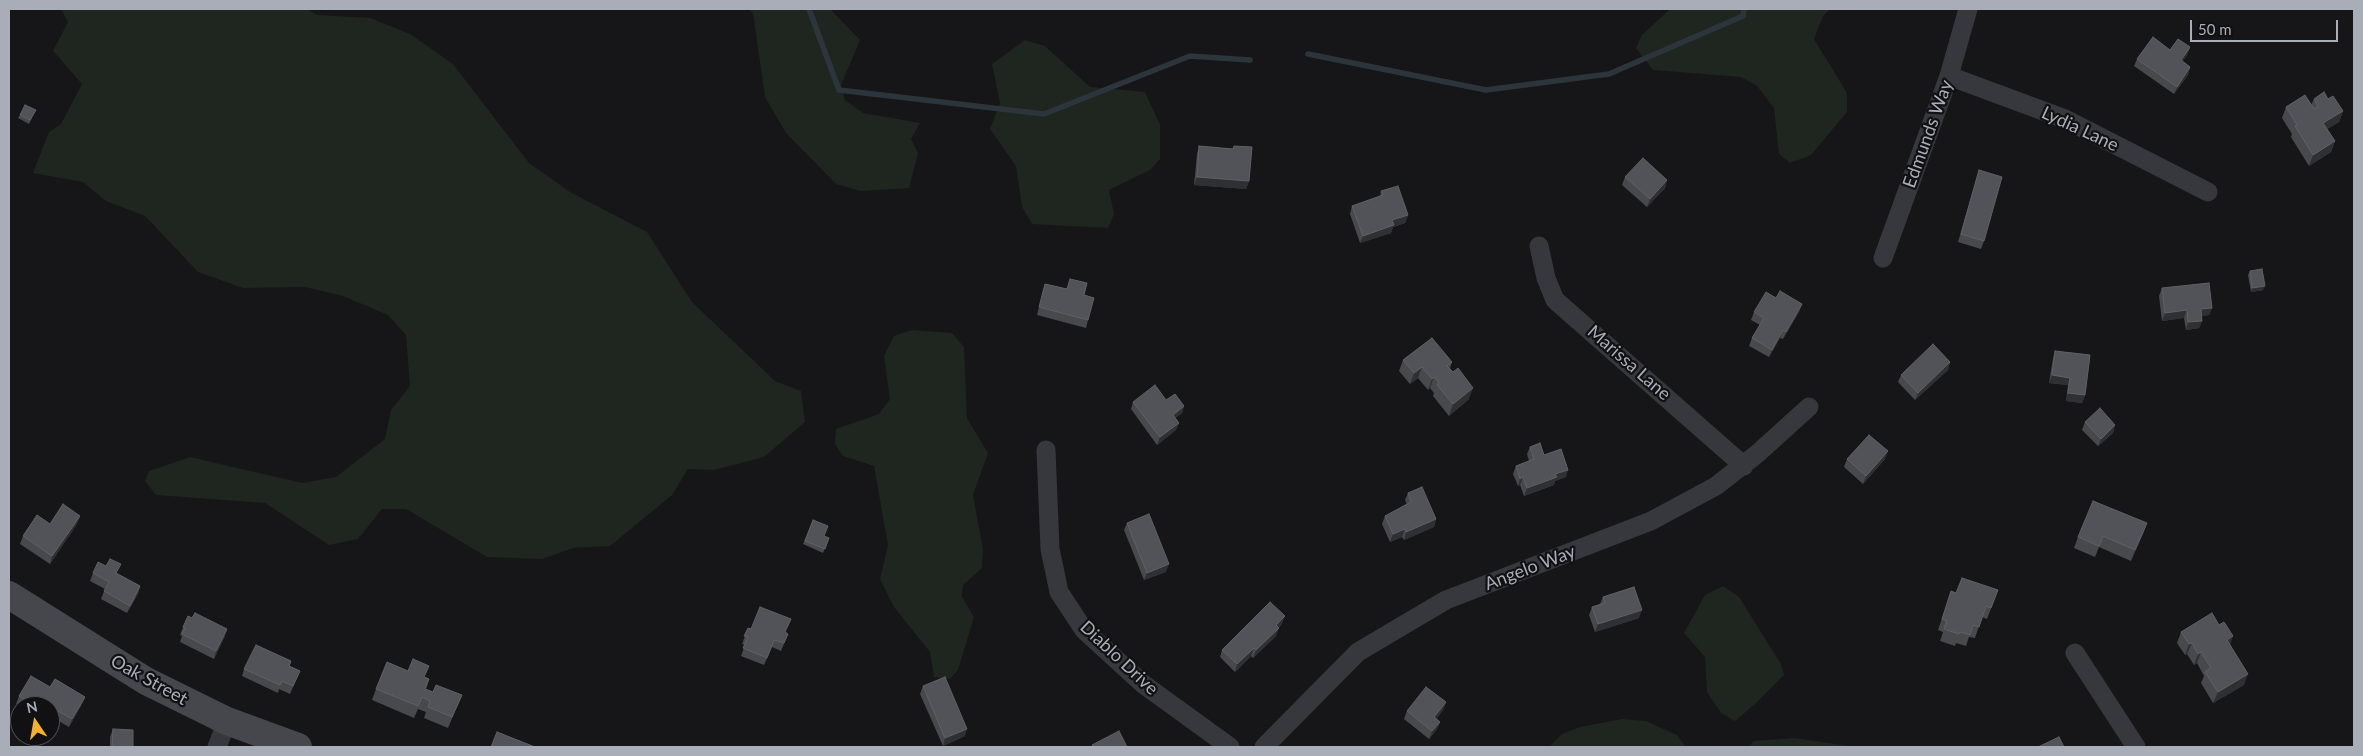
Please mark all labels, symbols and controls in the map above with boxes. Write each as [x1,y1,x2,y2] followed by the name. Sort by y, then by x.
[2193,10,2340,42] scale bar
[2198,20,2232,38] text: 50 m
[1899,77,1957,191] street label: Edmunds Way
[2038,102,2122,156] street label: Lydia Lane
[1583,321,1675,405] street label: Marissa Lane
[1482,541,1578,595] street label: Angelo Way
[1075,616,1163,700] street label: Diablo Drive
[107,650,191,710] street label: Oak Street
[10,696,60,746] north arrow
[25,697,39,716] text: N

